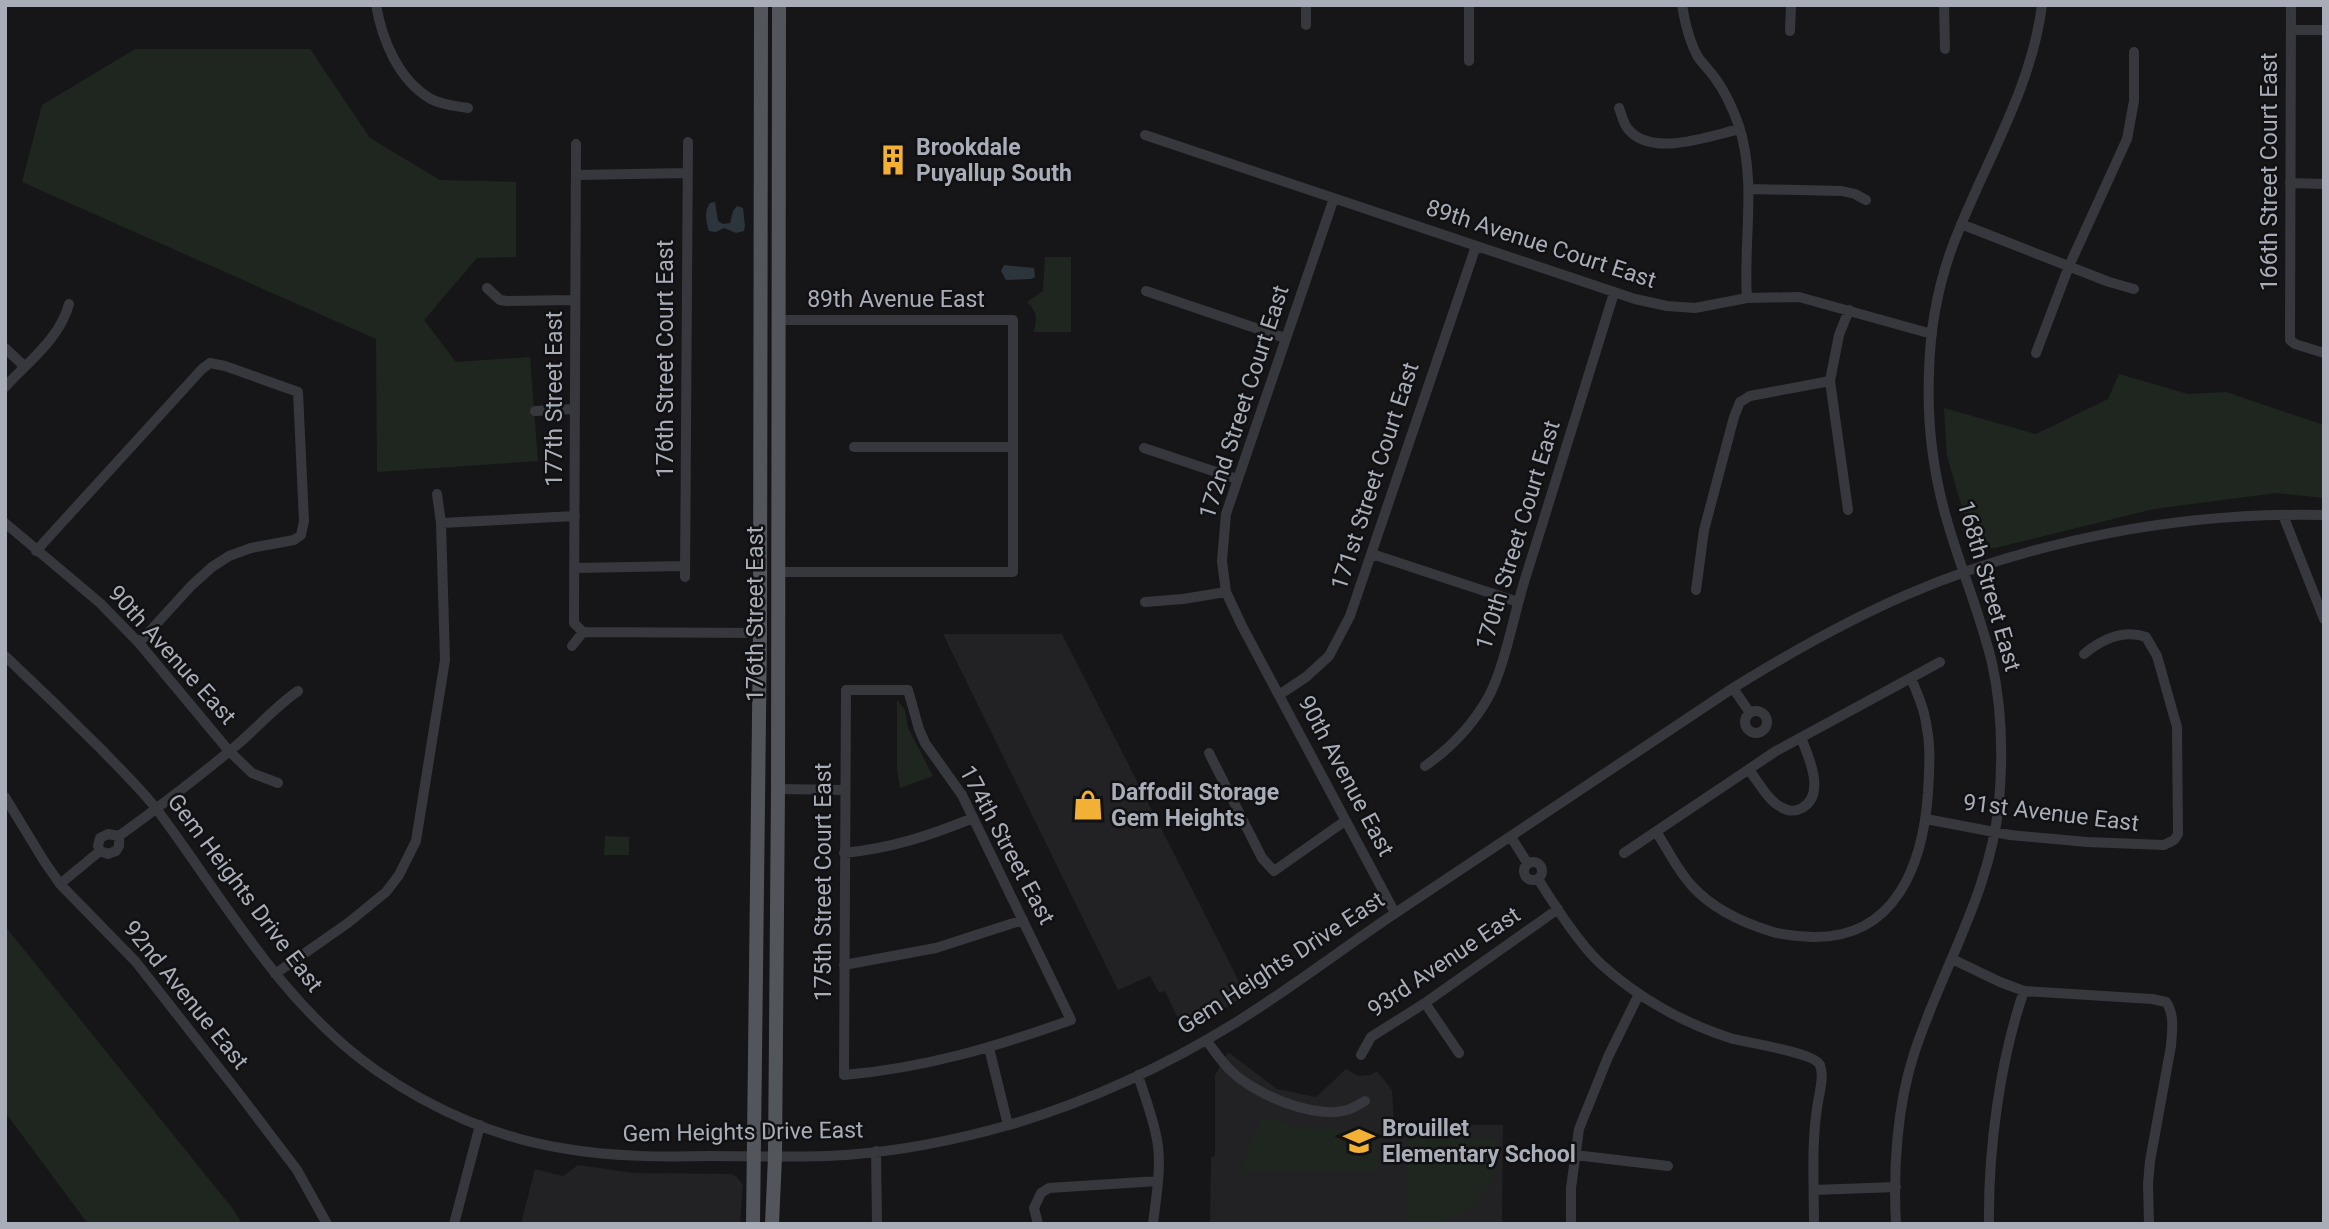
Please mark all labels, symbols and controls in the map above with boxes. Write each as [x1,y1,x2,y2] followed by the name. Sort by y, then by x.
[2256,53,2283,291] street label: 166th Street Court East
[916,134,1072,187] place label: Brookdale Puyallup South
[876,143,910,177] building icon: Brookdale Puyallup South
[1423,194,1659,294] street label: 89th Avenue Court East
[652,240,679,478] street label: 176th Street Court East
[1193,282,1295,522] street label: 172nd Street Court East
[807,286,985,313] street label: 89th Avenue East
[541,311,568,487] street label: 177th Street East
[1325,359,1425,593] street label: 171st Street Court East
[1470,417,1566,653] street label: 170th Street Court East
[1952,498,2026,674] street label: 168th Street East
[742,526,769,702] street label: 176th Street East
[103,580,241,730] street label: 90th Avenue East
[1292,691,1400,861] street label: 90th Avenue East
[954,761,1060,929] street label: 174th Street East
[810,763,837,1001] street label: 175th Street Court East
[1111,779,1279,832] place label: Daffodil Storage Gem Heights
[1071,788,1105,822] shop icon: Daffodil Storage Gem Heights
[162,789,328,997] street label: Gem Heights Drive East
[1962,789,2140,837] street label: 91st Avenue East
[1173,886,1389,1040] street label: Gem Heights Drive East
[1363,901,1525,1023] street label: 93rd Avenue East
[118,915,254,1075] street label: 92nd Avenue East
[1382,1115,1576,1168] place label: Brouillet Elementary School
[622,1116,864,1148] street label: Gem Heights Drive East
[1342,1124,1376,1158] school or university icon: Brouillet Elementary School

